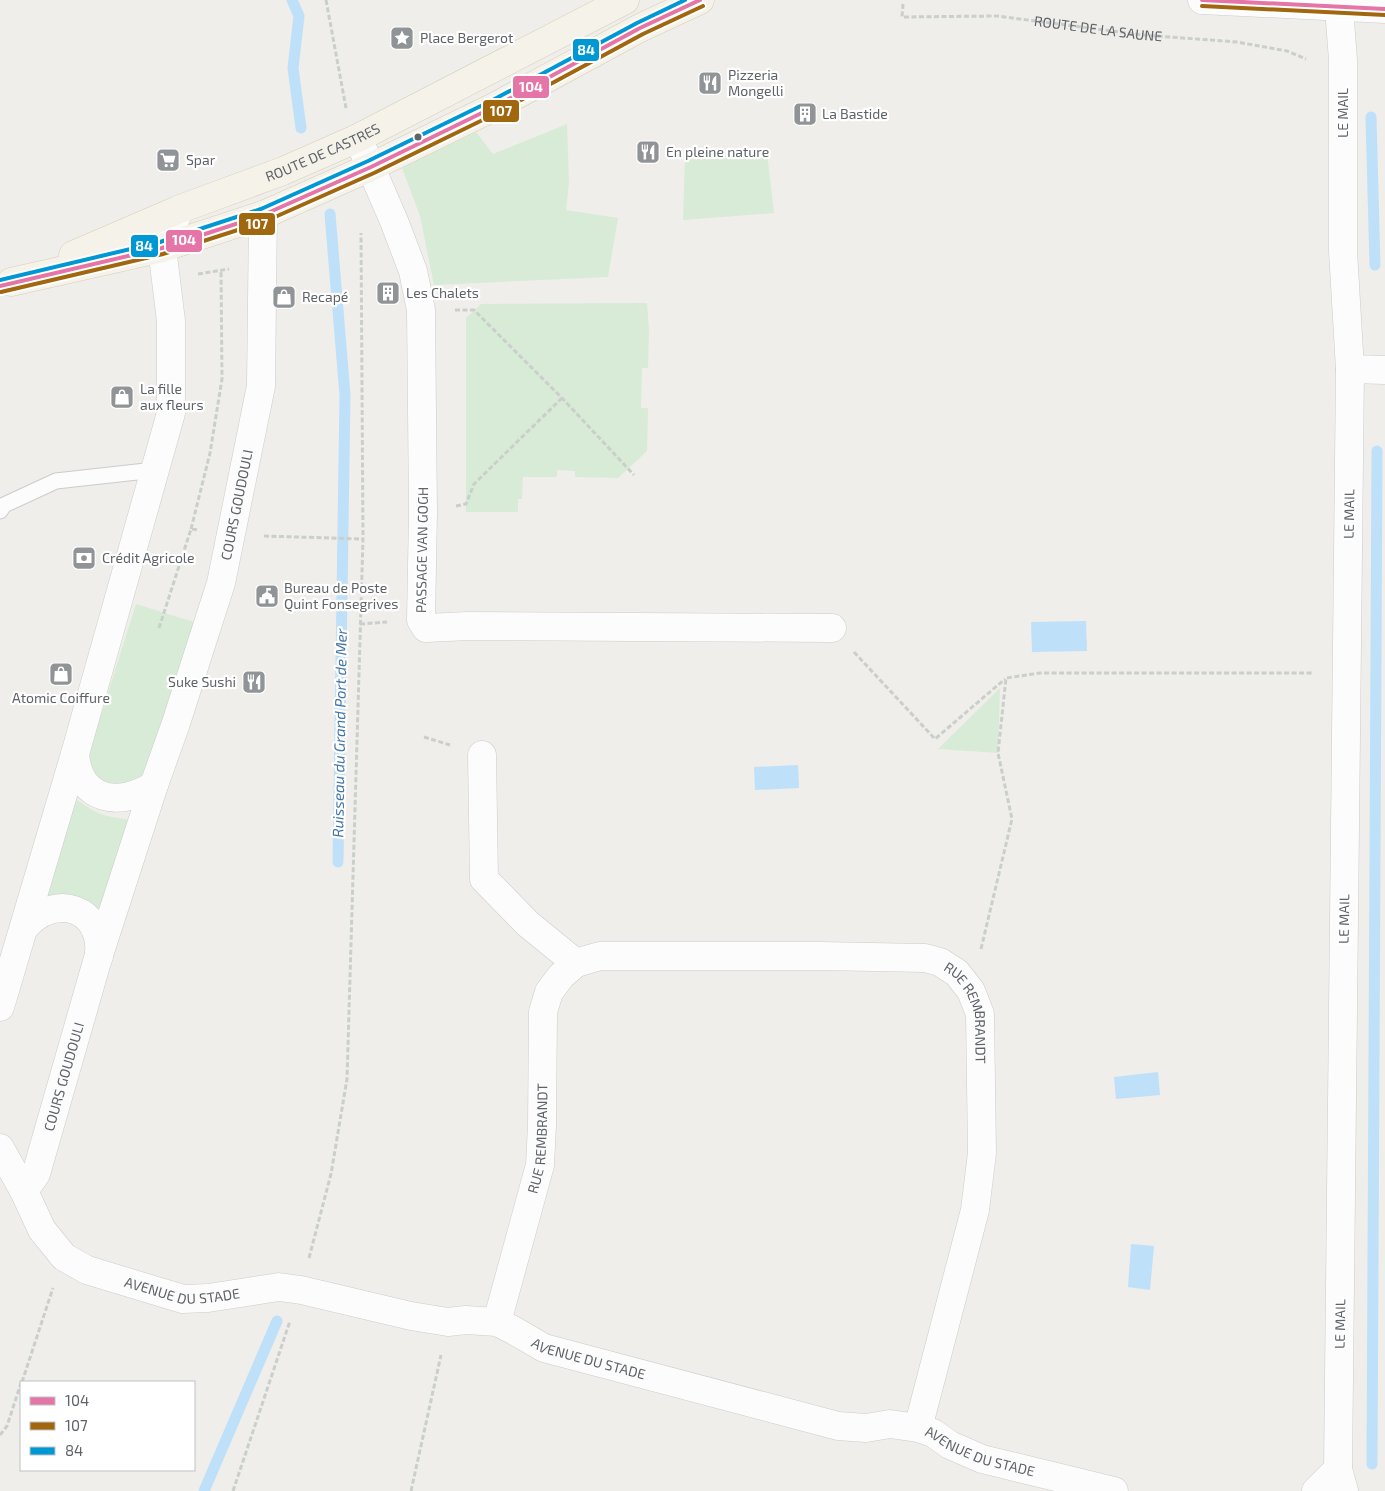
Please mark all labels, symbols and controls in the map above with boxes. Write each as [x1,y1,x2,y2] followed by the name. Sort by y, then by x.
[1033,12,1163,44] street label: ROUTE DE LA SAUNE
[389,25,415,51] place icon: Place Bergerot
[420,29,513,46] place label: Place Bergerot
[572,38,600,62] line badge: 84
[577,41,595,58] text: 84
[728,66,783,99] place label: Pizzeria Mongelli
[697,70,723,96] restaurant icon: Pizzeria Mongelli
[512,75,550,99] line badge: 104
[519,78,543,95] text: 104
[1334,88,1351,138] street label: LE MAIL
[482,99,520,123] line badge: 107
[792,101,818,127] building icon: La Bastide
[490,102,513,119] text: 107
[822,105,888,122] place label: La Bastide
[263,119,383,185] street label: ROUTE DE CASTRES
[413,132,423,142] unlabelled marker
[635,139,661,165] restaurant icon: En pleine nature
[666,143,769,160] place label: En pleine nature
[155,147,181,173] supermarket icon: Spar
[186,151,216,168] place label: Spar
[238,212,276,236] line badge: 107
[246,215,269,232] text: 107
[165,229,203,253] line badge: 104
[172,231,196,248] text: 104
[130,234,159,258] line badge: 84
[135,237,153,254] text: 84
[375,280,401,306] building icon: Les Chalets
[271,284,297,310] shop icon: Recapé
[406,284,479,301] place label: Les Chalets
[302,288,348,305] place label: Recapé
[140,380,204,413] place label: La fille aux fleurs
[109,384,135,410] shop icon: La fille aux fleurs
[217,448,256,562] street label: COURS GOUDOULI
[412,487,431,613] street label: PASSAGE VAN GOGH
[1340,489,1357,539] street label: LE MAIL
[71,545,97,571] bank icon: Crédit Agricole
[102,549,195,566] place label: Crédit Agricole
[284,579,398,612] place label: Bureau de Poste Quint Fonsegrives
[254,583,280,609] public building icon: Bureau de Poste Quint Fonsegrives
[328,627,350,838] water label: Ruisseau du Grand Port de Mer
[48,661,74,687] shop icon: Atomic Coiffure
[241,669,267,695] restaurant icon: Suke Sushi
[168,673,236,690] place label: Suke Sushi
[12,689,110,706] place label: Atomic Coiffure
[1335,894,1352,944] street label: LE MAIL
[941,958,990,1064] street label: RUE REMBRANDT
[40,1020,87,1133] street label: COURS GOUDOULI
[524,1083,550,1195] street label: RUE REMBRANDT
[123,1273,241,1308] street label: AVENUE DU STADE
[1331,1299,1348,1349] street label: LE MAIL
[529,1334,648,1383] street label: AVENUE DU STADE
[20,1381,195,1471] legend
[65,1391,89,1409] text: 104
[65,1416,88,1434] text: 107
[923,1422,1037,1480] street label: AVENUE DU STADE
[65,1441,83,1459] text: 84

